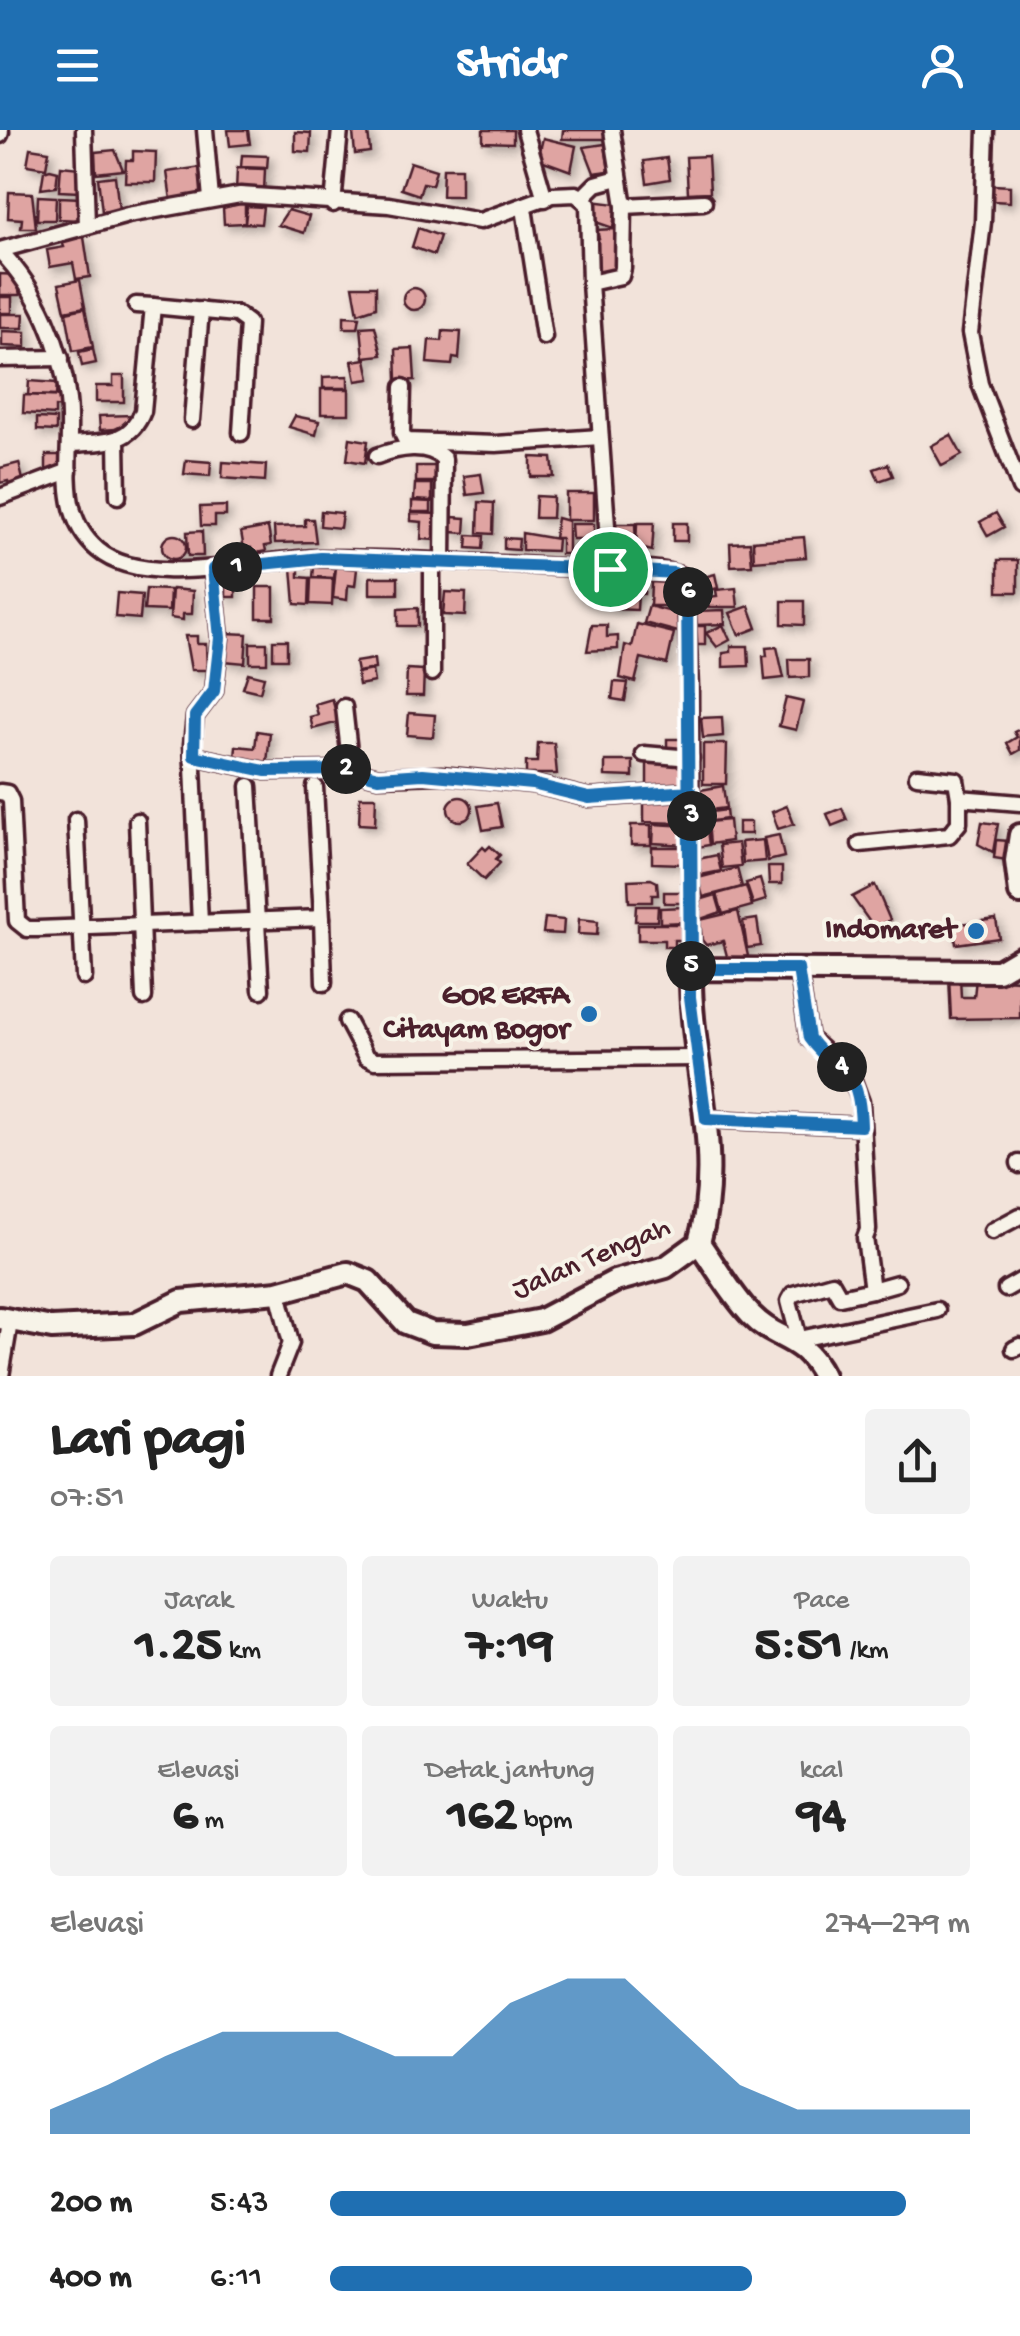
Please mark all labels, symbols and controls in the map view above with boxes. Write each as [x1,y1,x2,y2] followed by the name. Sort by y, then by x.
[50,38,105,93] icon: menu
[915,38,970,93] icon: person
[456,39,564,92] text: Stridr
[568,527,653,612] pin
[212,542,262,592] pin: 1
[583,542,638,597] icon: arrive
[231,550,243,583] text: 1
[663,567,713,617] pin: 6
[681,575,695,608] text: 6
[321,744,371,794] pin: 2
[339,752,353,785] text: 2
[667,791,717,841] pin: 3
[685,799,699,832] text: 3
[825,914,959,949] place label: Indomaret
[965,920,987,942] marker: Indomaret
[666,941,716,991] pin: 5
[684,949,698,982] text: 5
[383,980,572,1049] place label: GOR ERFA Citayam Bogor
[578,1003,600,1025] marker: GOR ERFA Citayam Bogor
[817,1042,867,1092] pin: 4
[835,1050,849,1083] text: 4
[508,1211,676,1309] street label: Jalan Tengah
[865,1409,970,1514] button: share
[50,1410,246,1474] text: Lari pagi
[50,1480,125,1518] text: 07:51
[164,1585,232,1618] text: Jarak
[472,1585,548,1618] text: Waktu
[794,1585,849,1618] text: Pace
[135,1618,222,1677] text: 1.25
[467,1618,553,1677] text: 7:19
[755,1618,843,1677] text: 5:51
[222,1635,261,1668] text: km
[843,1635,889,1668] text: /km
[157,1755,240,1788] text: Elevasi
[425,1755,595,1788] text: Detak jantung
[800,1755,844,1788] text: kcal
[172,1788,198,1847] text: 6
[447,1788,517,1847] text: 162
[797,1788,846,1847] text: 94
[198,1805,224,1838] text: m
[517,1805,573,1838] text: bpm
[50,1906,144,1944] text: Elevasi
[824,1906,970,1944] text: 274–279 m
[50,2185,132,2223] text: 200 m
[210,2185,269,2223] text: 5:43
[50,2260,132,2298] text: 400 m
[210,2260,262,2298] text: 6:11

